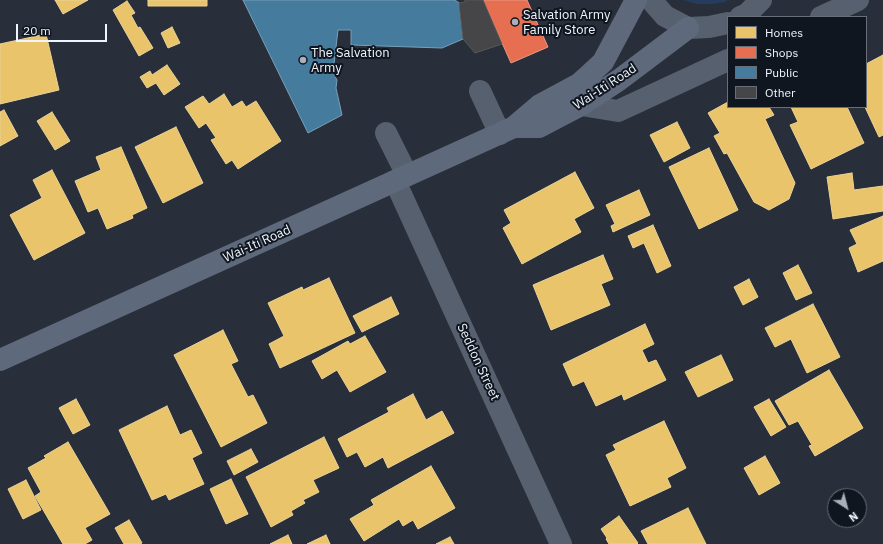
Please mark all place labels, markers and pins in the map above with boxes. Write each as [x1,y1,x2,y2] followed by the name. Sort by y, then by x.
[523,7,611,38] place label: Salvation Army Family Store
[510,17,520,27] marker: Salvation Army Family Store
[311,45,390,76] place label: The Salvation Army
[298,55,308,65] marker: The Salvation Army

